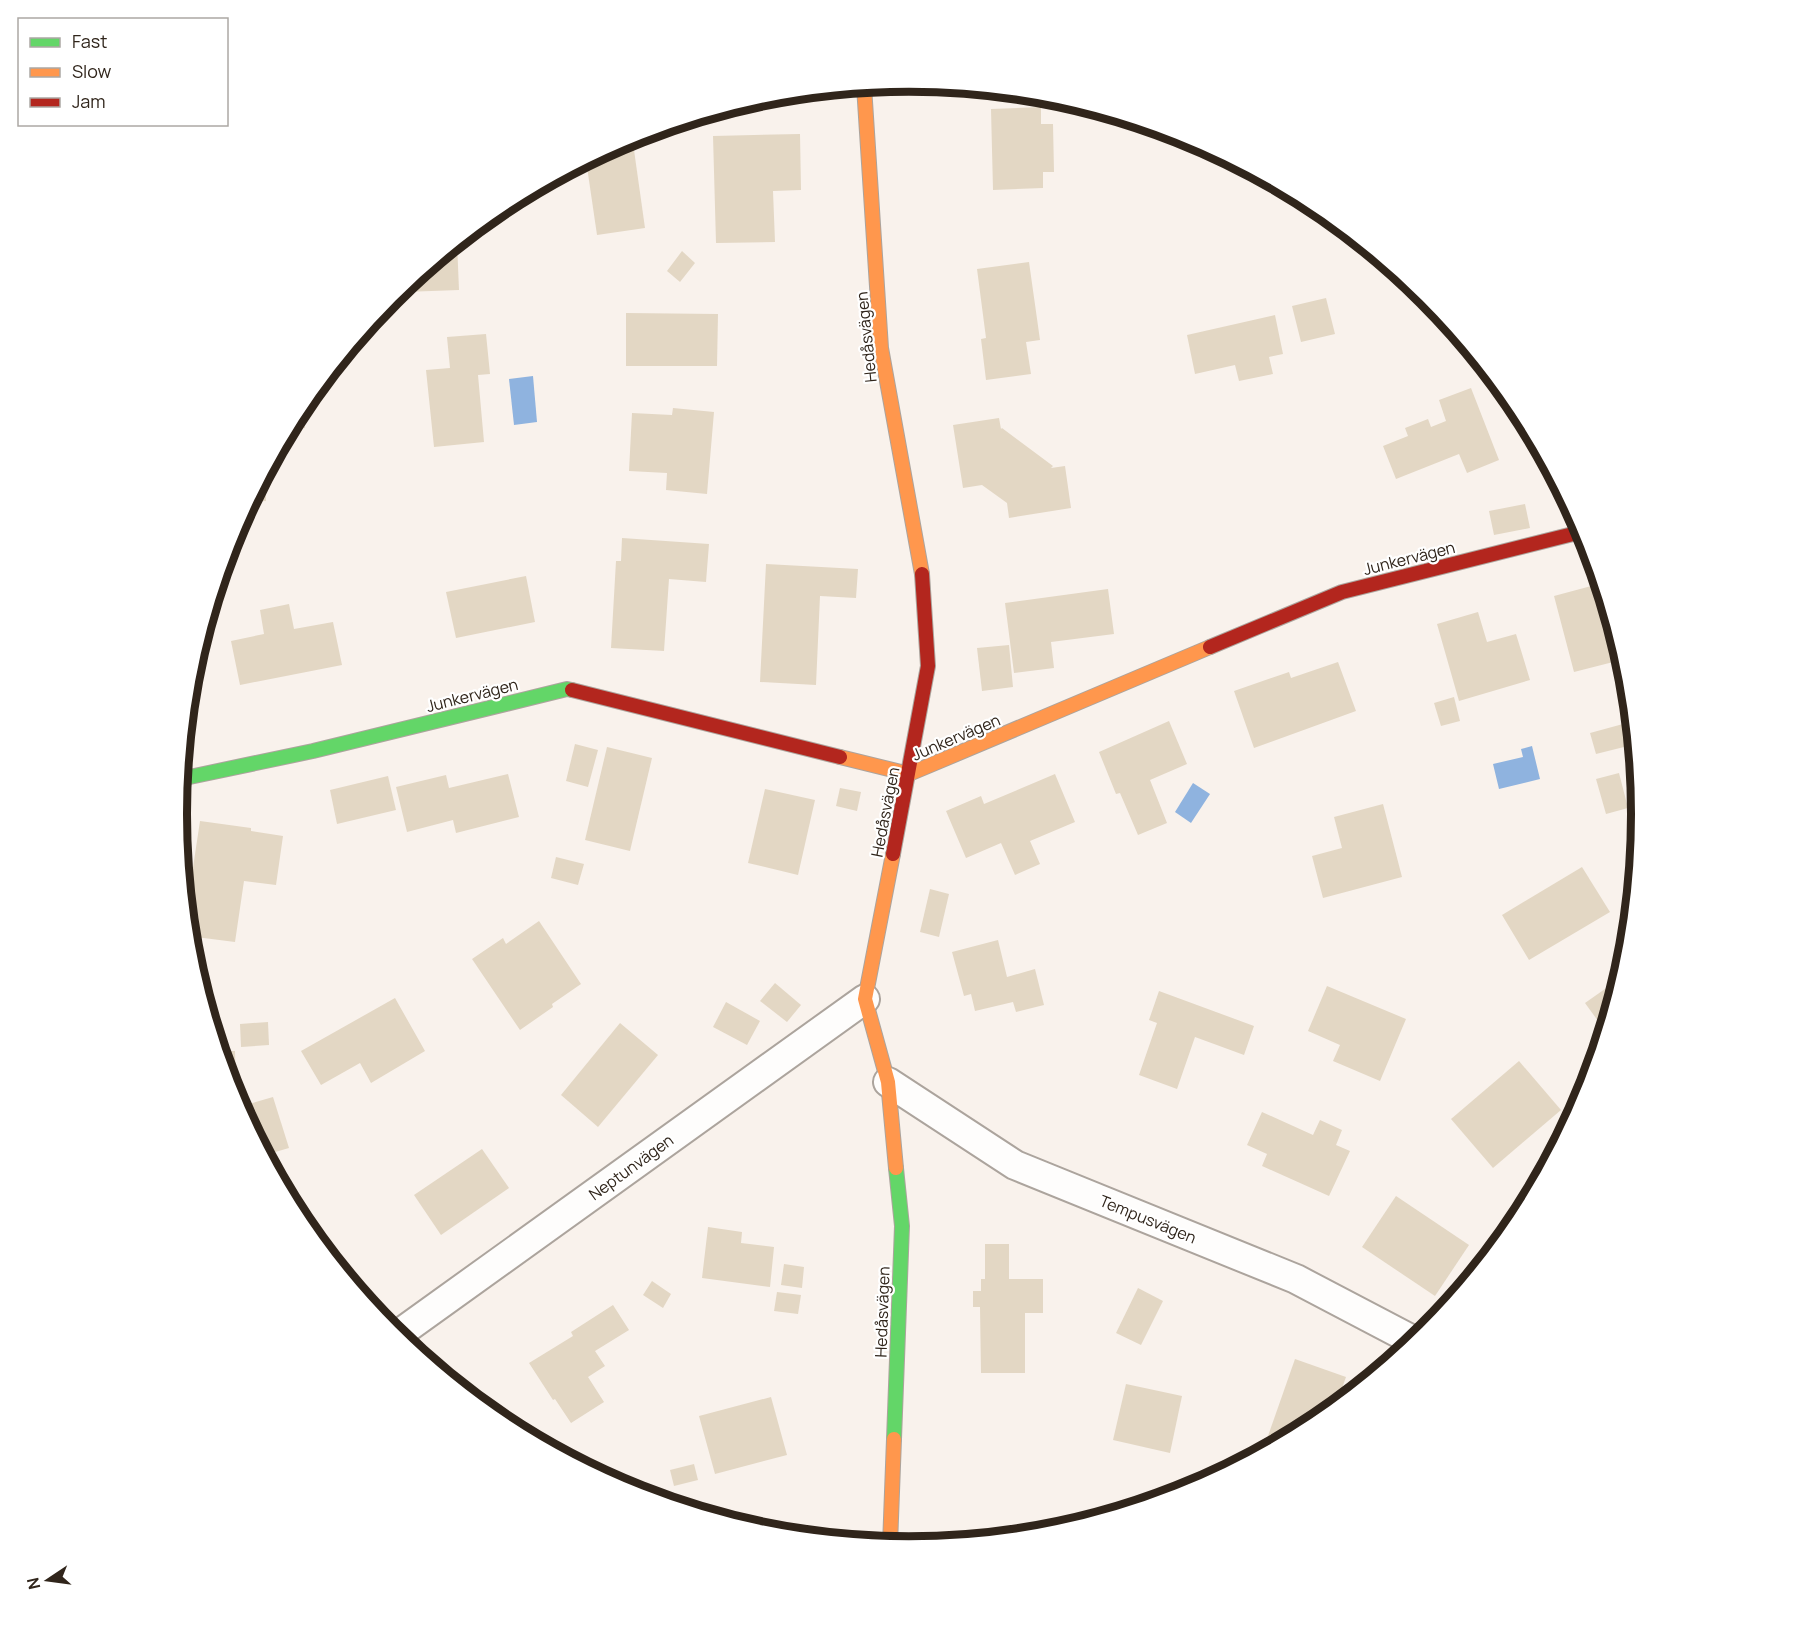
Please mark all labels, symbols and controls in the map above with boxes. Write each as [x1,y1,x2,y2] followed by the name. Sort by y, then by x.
[18,18,228,126] legend
[72,29,107,53] text: Fast
[72,59,112,83] text: Slow
[72,89,106,113] text: Jam
[850,290,882,384] street label: Hedåsvägen
[1361,536,1457,580] street label: Junkervägen
[424,673,520,717] street label: Junkervägen
[908,709,1004,765] street label: Junkervägen
[865,765,905,859] street label: Hedåsvägen
[584,1129,678,1205] street label: Neptunvägen
[1096,1190,1200,1248] street label: Tempusvägen
[869,1266,895,1358] street label: Hedåsvägen
[18,1550,78,1610] north arrow
[21,1575,45,1591] text: N

